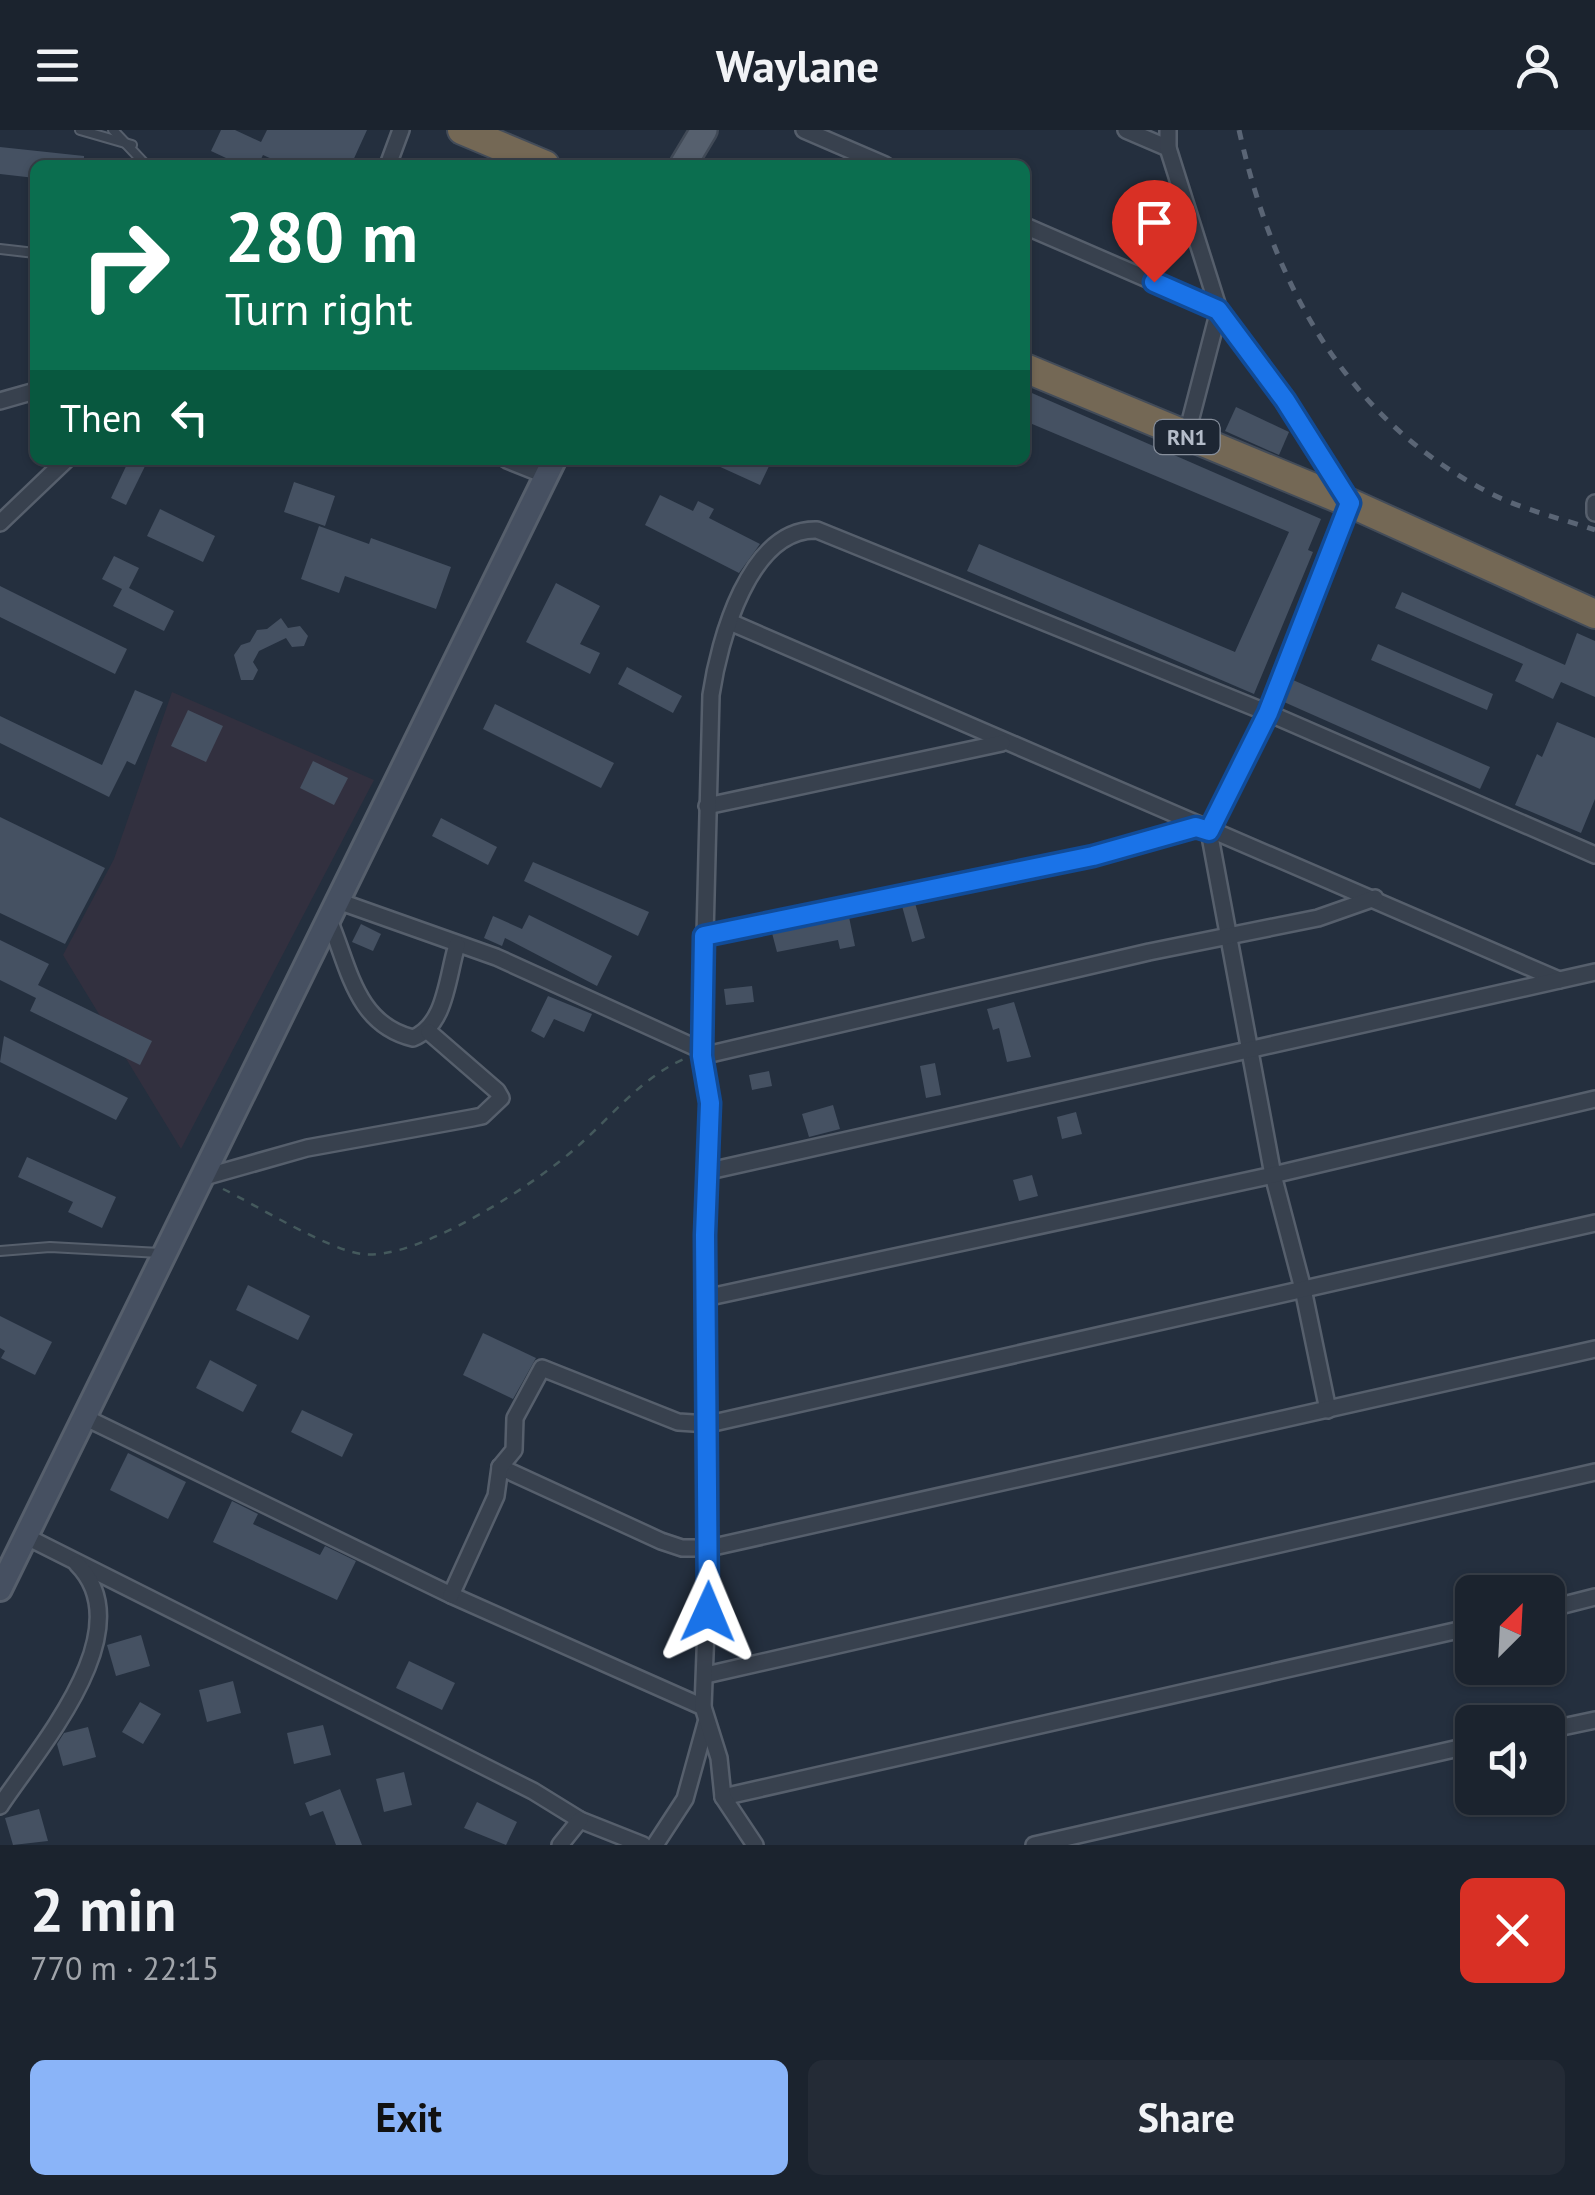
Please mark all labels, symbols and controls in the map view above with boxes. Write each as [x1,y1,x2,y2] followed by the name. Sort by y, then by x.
[716,36,879,94] text: Waylane
[30,38,85,93] icon: menu
[1510,38,1565,93] icon: person
[1112,180,1197,283] pin
[225,191,418,281] text: 280 m
[1127,195,1182,250] icon: arrive
[60,200,190,330] icon: right
[225,279,413,337] text: Turn right
[162,390,217,445] icon: left
[60,393,142,442] text: Then
[1154,420,1220,454] road number: RN1
[656,1560,760,1664] position arrow
[1455,1575,1565,1685] north arrow
[1455,1575,1565,1815] map controls
[1455,1705,1565,1815] button: sound
[30,1870,176,1948] text: 2 min
[1460,1878,1565,1983] button: close
[30,1947,219,1989] text: 770 m · 22:15
[30,2060,788,2175] button: Exit
[808,2060,1565,2175] button: Share

